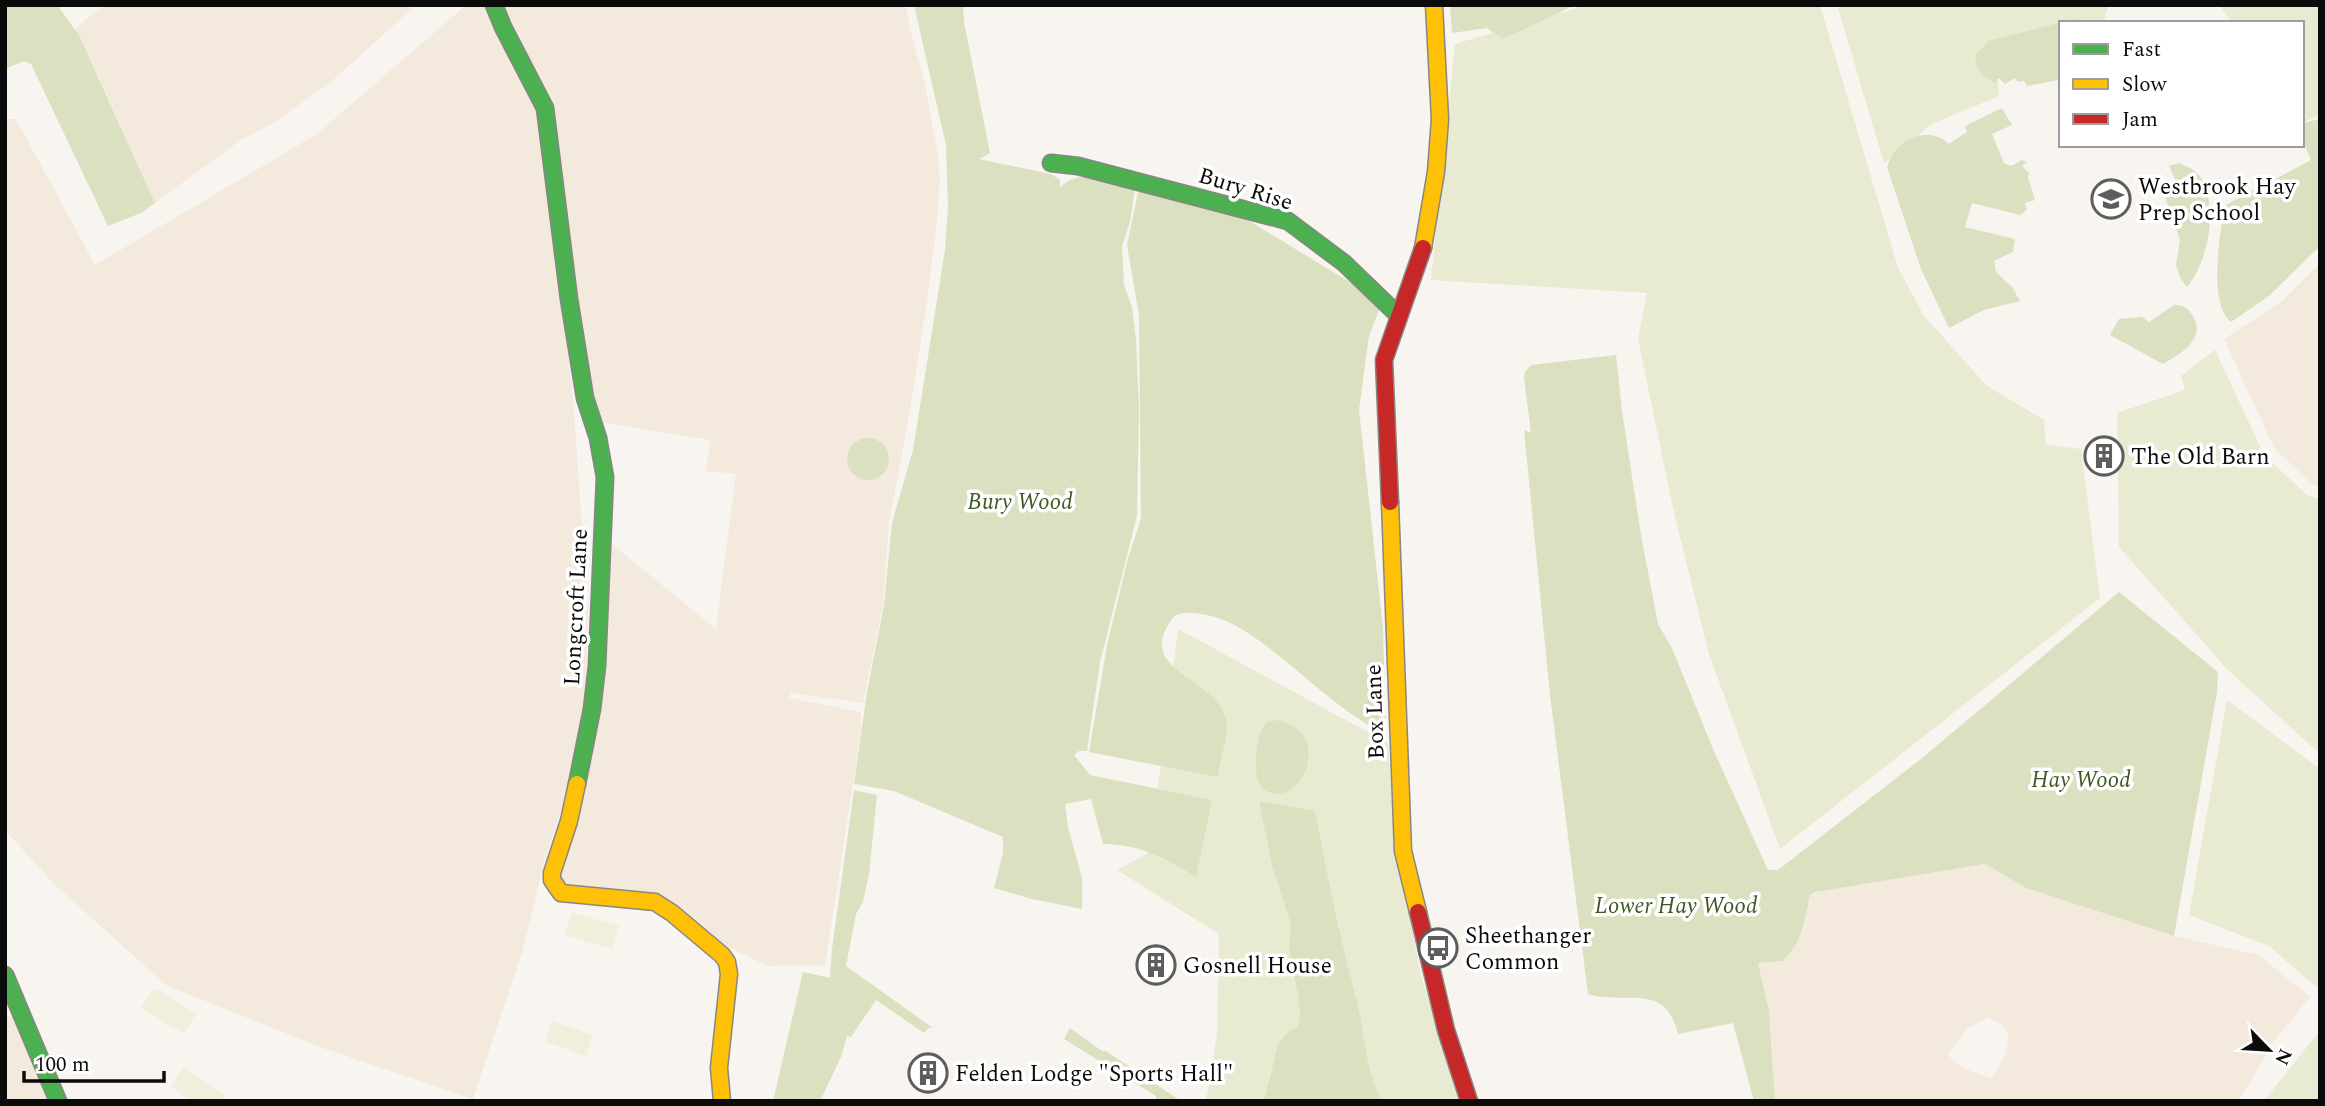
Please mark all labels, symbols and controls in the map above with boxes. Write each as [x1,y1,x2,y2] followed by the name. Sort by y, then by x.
[2059,21,2304,147] legend
[2122,34,2161,66] text: Fast
[2122,69,2168,101] text: Slow
[2122,104,2158,136] text: Jam
[1194,158,1297,220] street label: Bury Rise
[2138,170,2296,231] place label: Westbrook Hay Prep School
[2090,178,2132,220] school or university icon: Westbrook Hay Prep School
[2083,435,2125,477] building icon: The Old Barn
[2131,440,2270,475] place label: The Old Barn
[967,485,1073,520] park label: Bury Wood
[555,528,598,686] street label: Longcroft Lane
[1356,664,1395,760] street label: Box Lane
[2031,763,2131,798] park label: Hay Wood
[1594,889,1758,924] park label: Lower Hay Wood
[1465,919,1591,980] place label: Sheethanger Common
[1417,927,1459,969] bus stop icon: Sheethanger Common
[1135,944,1177,986] building icon: Gosnell House
[1183,949,1332,984] place label: Gosnell House
[2234,1015,2304,1085] north arrow
[24,1040,164,1084] scale bar
[2267,1043,2299,1070] text: N
[35,1049,90,1081] text: 100 m
[907,1052,949,1094] building icon: Felden Lodge "Sports Hall"
[955,1057,1233,1092] place label: Felden Lodge "Sports Hall"

